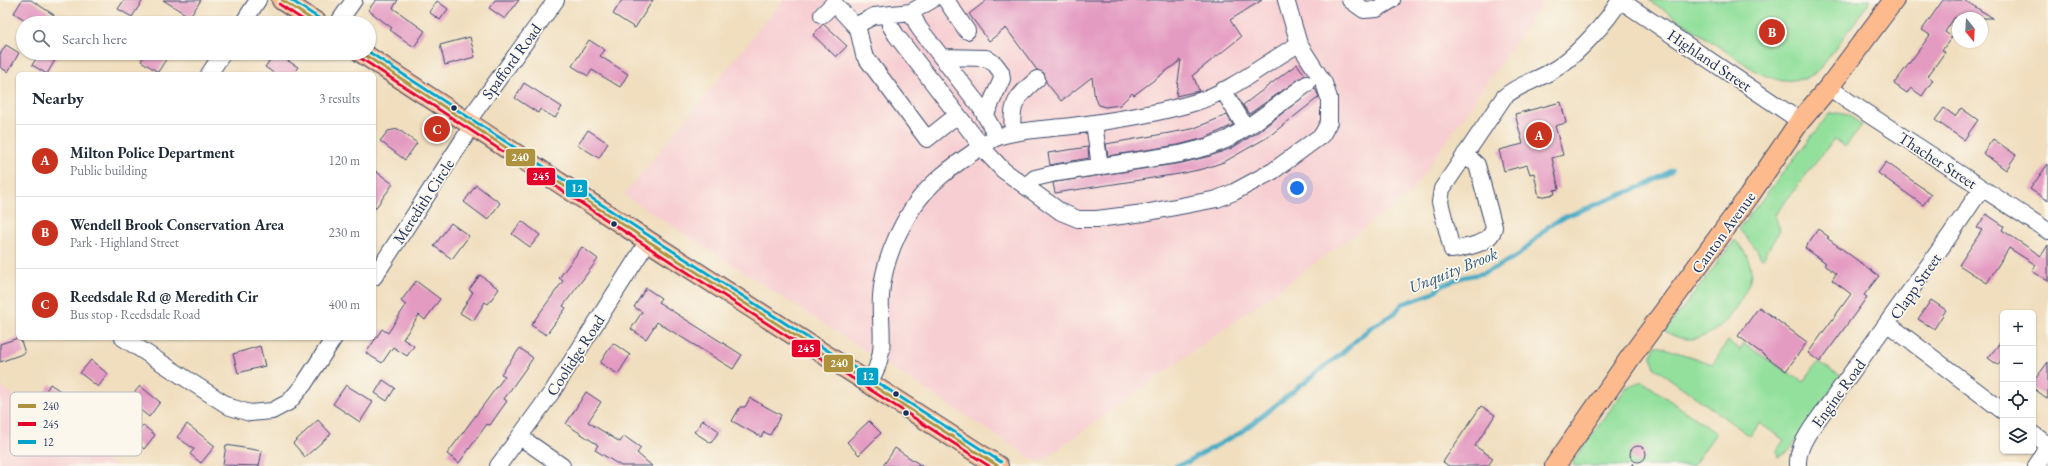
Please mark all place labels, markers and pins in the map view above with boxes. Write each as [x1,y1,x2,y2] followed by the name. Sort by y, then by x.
[1759,17,1785,47] pin: B
[449,103,459,113] unlabelled marker
[424,114,450,144] pin: C
[1526,120,1552,150] pin: A
[609,219,619,229] unlabelled marker
[891,389,901,399] unlabelled marker
[901,408,911,418] unlabelled marker

